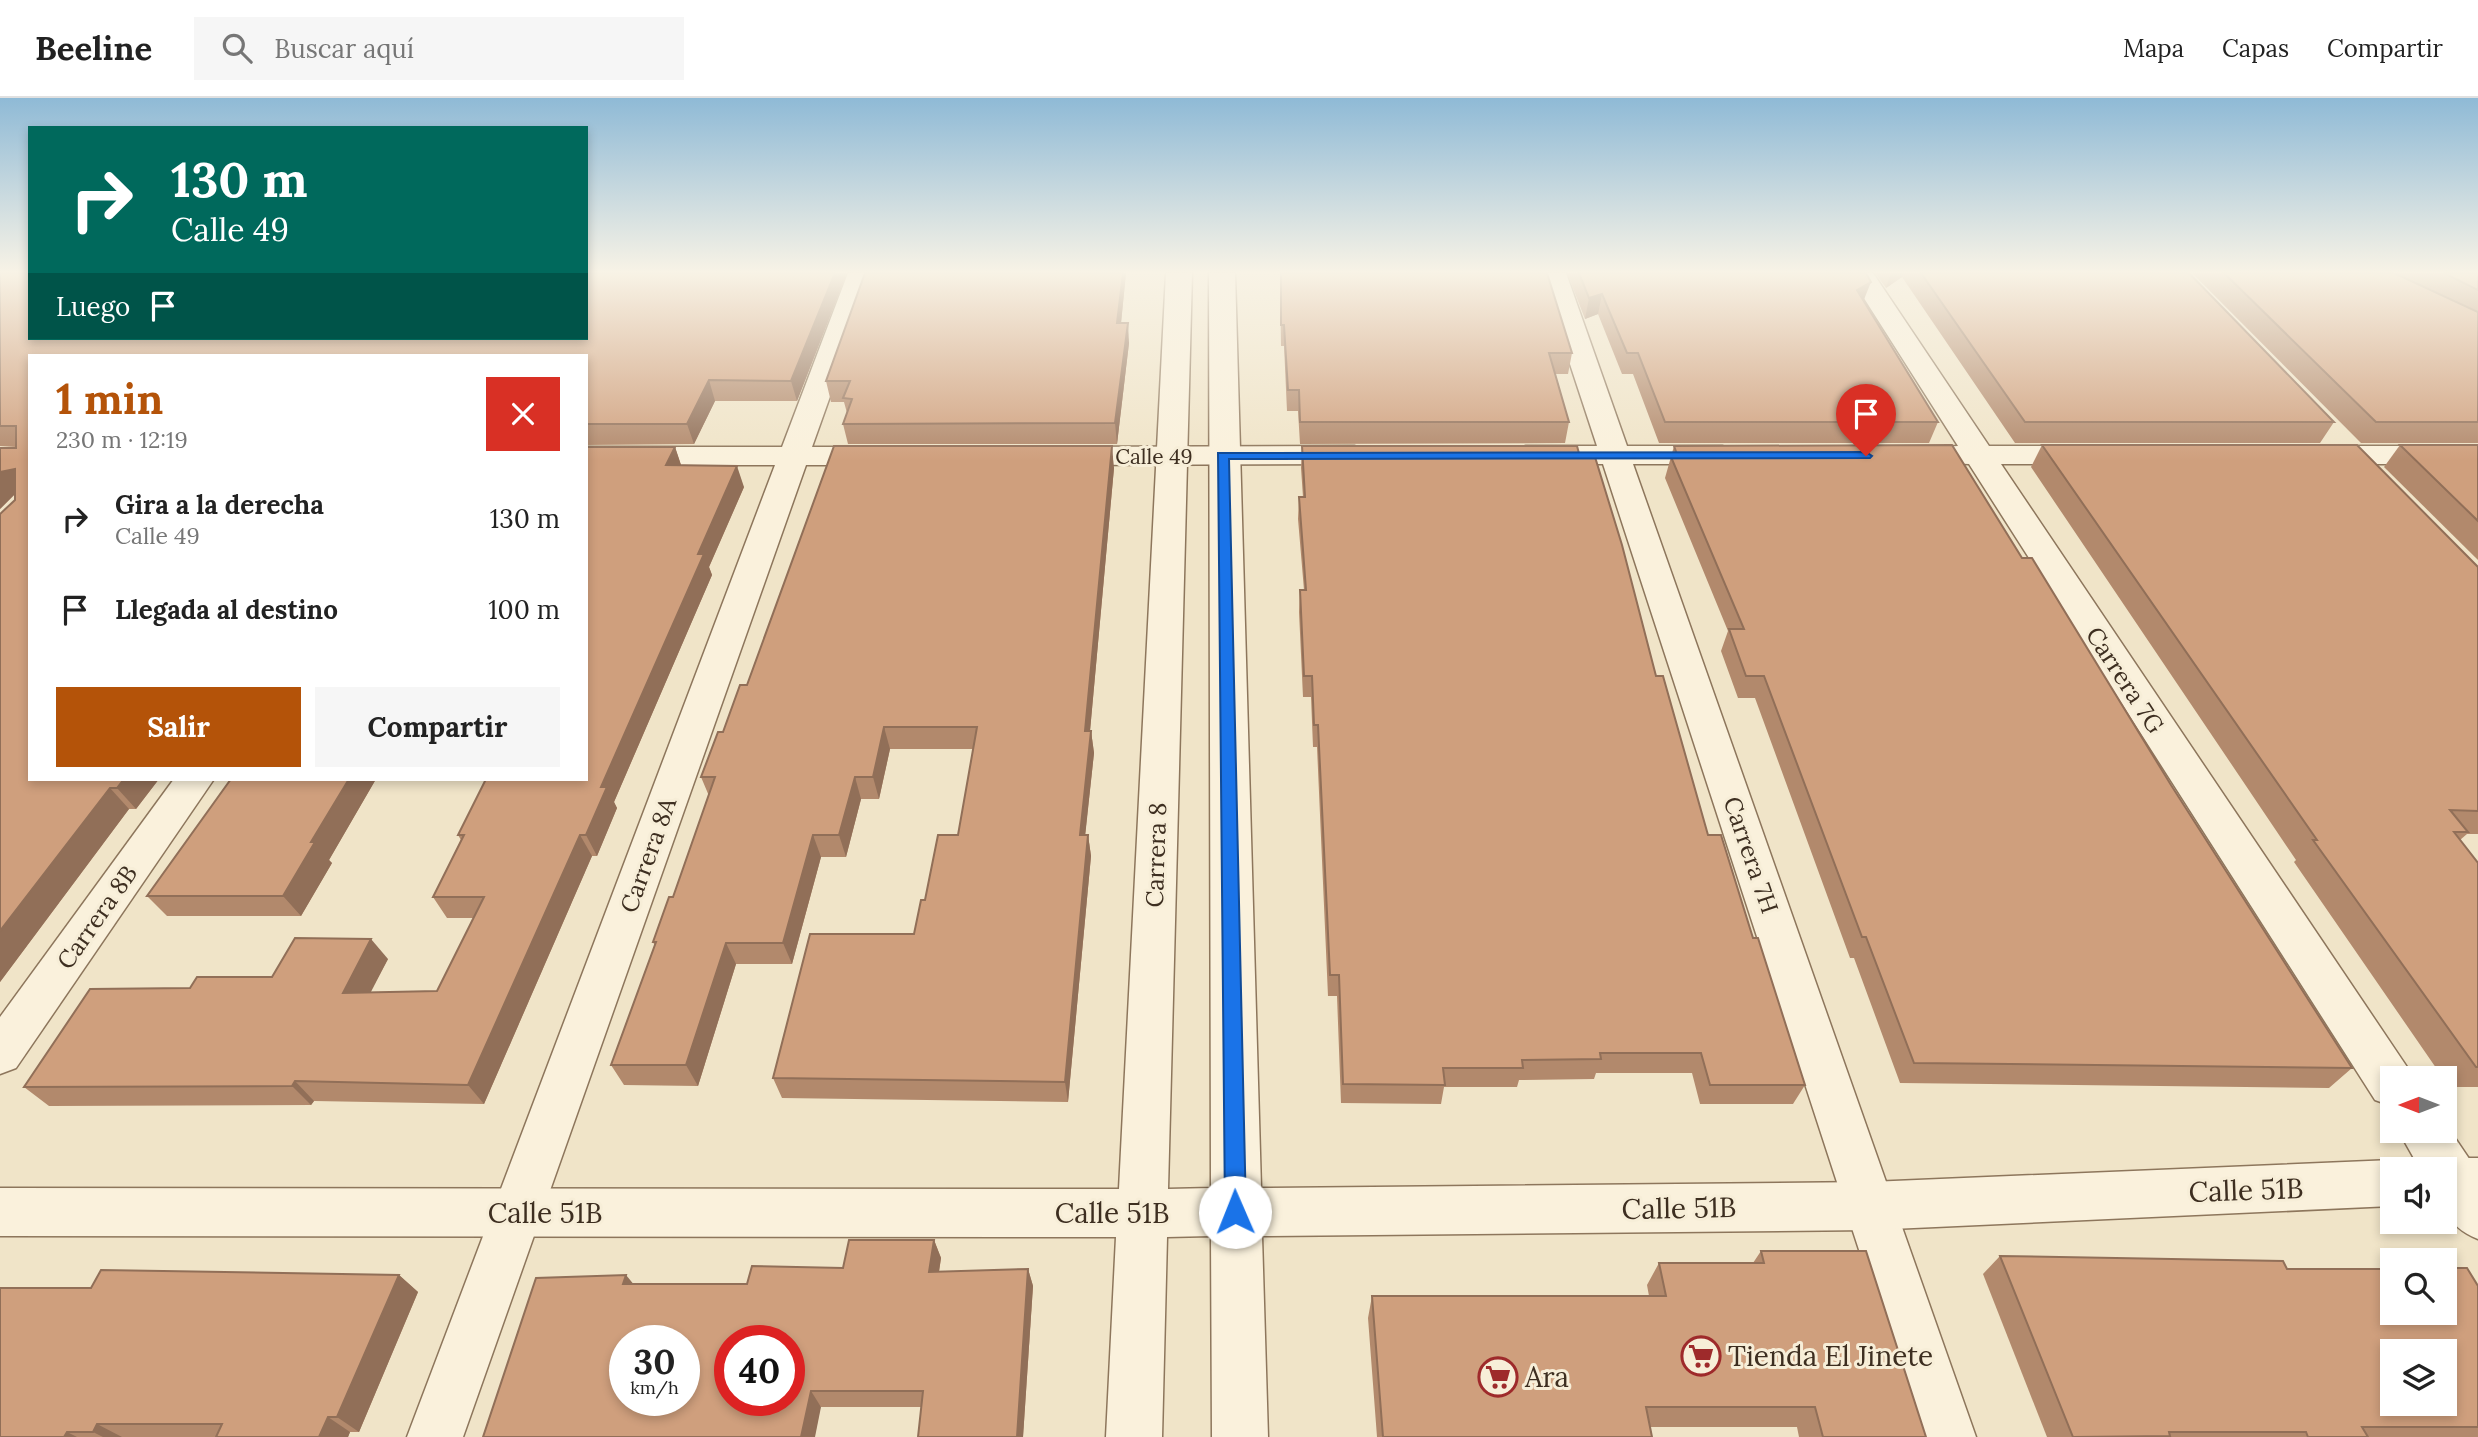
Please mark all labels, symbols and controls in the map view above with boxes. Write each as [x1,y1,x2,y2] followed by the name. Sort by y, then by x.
[194,17,684,80] search box
[35,27,152,69] text: Beeline
[218,29,256,67] icon: search
[274,32,414,65] text: Buscar aquí
[2123,33,2184,64] text: Mapa
[2222,33,2289,64] text: Capas
[2327,33,2443,64] text: Compartir
[171,148,307,210] text: 130 m
[56,154,147,245] icon: right
[171,209,289,250] text: Calle 49
[144,287,182,325] icon: arrive
[56,290,130,323] text: Luego
[56,372,163,426] text: 1 min
[486,377,560,451] button: close
[1836,384,1896,456] pin
[1847,395,1885,433] icon: arrive
[56,425,188,454] text: 230 m · 12:19
[1115,443,1193,470] street label: Calle 49
[115,488,324,521] text: Gira a la derecha
[56,500,94,538] icon: right
[490,502,560,535] text: 130 m
[115,521,200,550] text: Calle 49
[56,591,94,629] icon: arrive
[115,593,338,626] text: Llegada al destino
[488,593,560,626] text: 100 m
[2079,621,2171,739] street label: Carrera 7G
[56,687,301,767] button: Salir
[315,687,560,767] button: Compartir
[613,792,683,917] street label: Carrera 8A
[1717,793,1785,917] street label: Carrera 7H
[1139,802,1173,908] street label: Carrera 8
[50,859,144,975] street label: Carrera 8B
[2380,1066,2457,1143] north arrow
[2380,1066,2457,1416] map controls
[2380,1157,2457,1234] button: sound
[2188,1170,2304,1210] street label: Calle 51B
[1198,1175,1272,1249] position arrow
[1621,1189,1737,1227] street label: Calle 51B
[488,1195,602,1231] street label: Calle 51B
[1055,1195,1169,1231] street label: Calle 51B
[2380,1248,2457,1325] button: search
[714,1325,805,1416] speed limit sign: 40
[1680,1335,1722,1377] supermarket icon: Tienda El Jinete
[1728,1338,1933,1374] place label: Tienda El Jinete
[634,1339,675,1384] text: 30
[2380,1339,2457,1416] button: layers
[1477,1356,1519,1398] supermarket icon: Ara
[1524,1359,1569,1395] place label: Ara
[630,1376,679,1399] text: km/h

